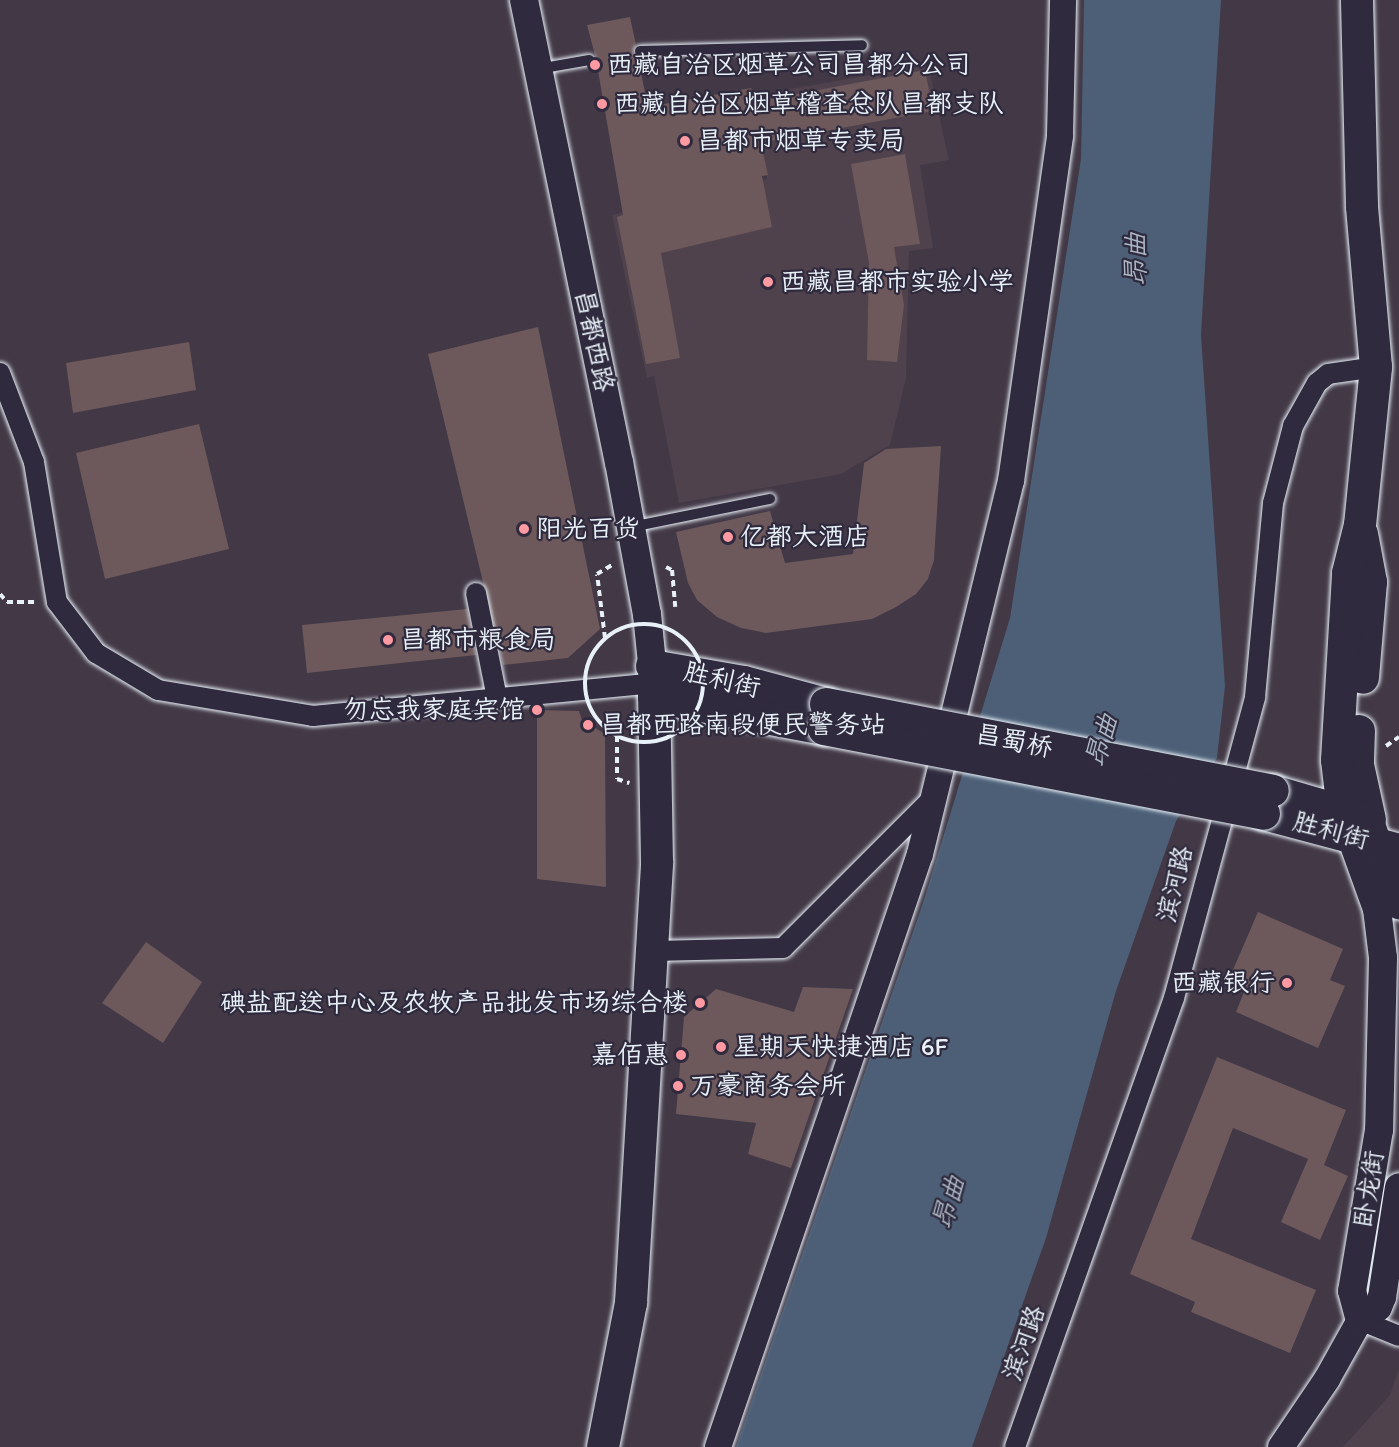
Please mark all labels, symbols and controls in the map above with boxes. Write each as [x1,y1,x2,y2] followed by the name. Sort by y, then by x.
[607,49,971,81] place label: 西藏自治区烟草公司昌都分公司
[588,58,602,72] marker: 西藏自治区烟草公司昌都分公司
[614,88,1004,120] place label: 西藏自治区烟草稽查总队昌都支队
[595,97,609,111] marker: 西藏自治区烟草稽查总队昌都支队
[697,125,905,157] place label: 昌都市烟草专卖局
[678,134,692,148] marker: 昌都市烟草专卖局
[1118,232,1152,286] water label: 昂曲
[780,266,1014,298] place label: 西藏昌都市实验小学
[761,275,775,289] marker: 西藏昌都市实验小学
[568,287,620,395] street label: 昌都西路
[536,513,640,545] place label: 阳光百货
[740,521,870,553] place label: 亿都大酒店
[517,522,531,536] marker: 阳光百货
[721,530,735,544] marker: 亿都大酒店
[400,624,556,656] place label: 昌都市粮食局
[381,633,395,647] marker: 昌都市粮食局
[680,656,764,704] street label: 胜利街
[343,694,525,726] place label: 勿忘我家庭宾馆
[530,703,544,717] marker: 勿忘我家庭宾馆
[600,709,886,741] place label: 昌都西路南段便民警务站
[1077,709,1125,771] water label: 昂曲
[581,718,595,732] marker: 昌都西路南段便民警务站
[973,718,1055,764] street label: 昌蜀桥
[1289,806,1373,856] street label: 胜利街
[1150,842,1200,926] street label: 滨河路
[1171,967,1275,999] place label: 西藏银行
[1280,976,1294,990] marker: 西藏银行
[220,987,688,1019] place label: 碘盐配送中心及农牧产品批发市场综合楼
[693,996,707,1010] marker: 碘盐配送中心及农牧产品批发市场综合楼
[733,1031,948,1063] place label: 星期天快捷酒店 6F
[591,1039,669,1071] place label: 嘉佰惠
[714,1040,728,1054] marker: 星期天快捷酒店 6F
[674,1048,688,1062] marker: 嘉佰惠
[690,1070,846,1102] place label: 万豪商务会所
[671,1079,685,1093] marker: 万豪商务会所
[1347,1148,1391,1230] street label: 卧龙街
[924,1171,972,1233] water label: 昂曲
[996,1301,1052,1385] street label: 滨河路

